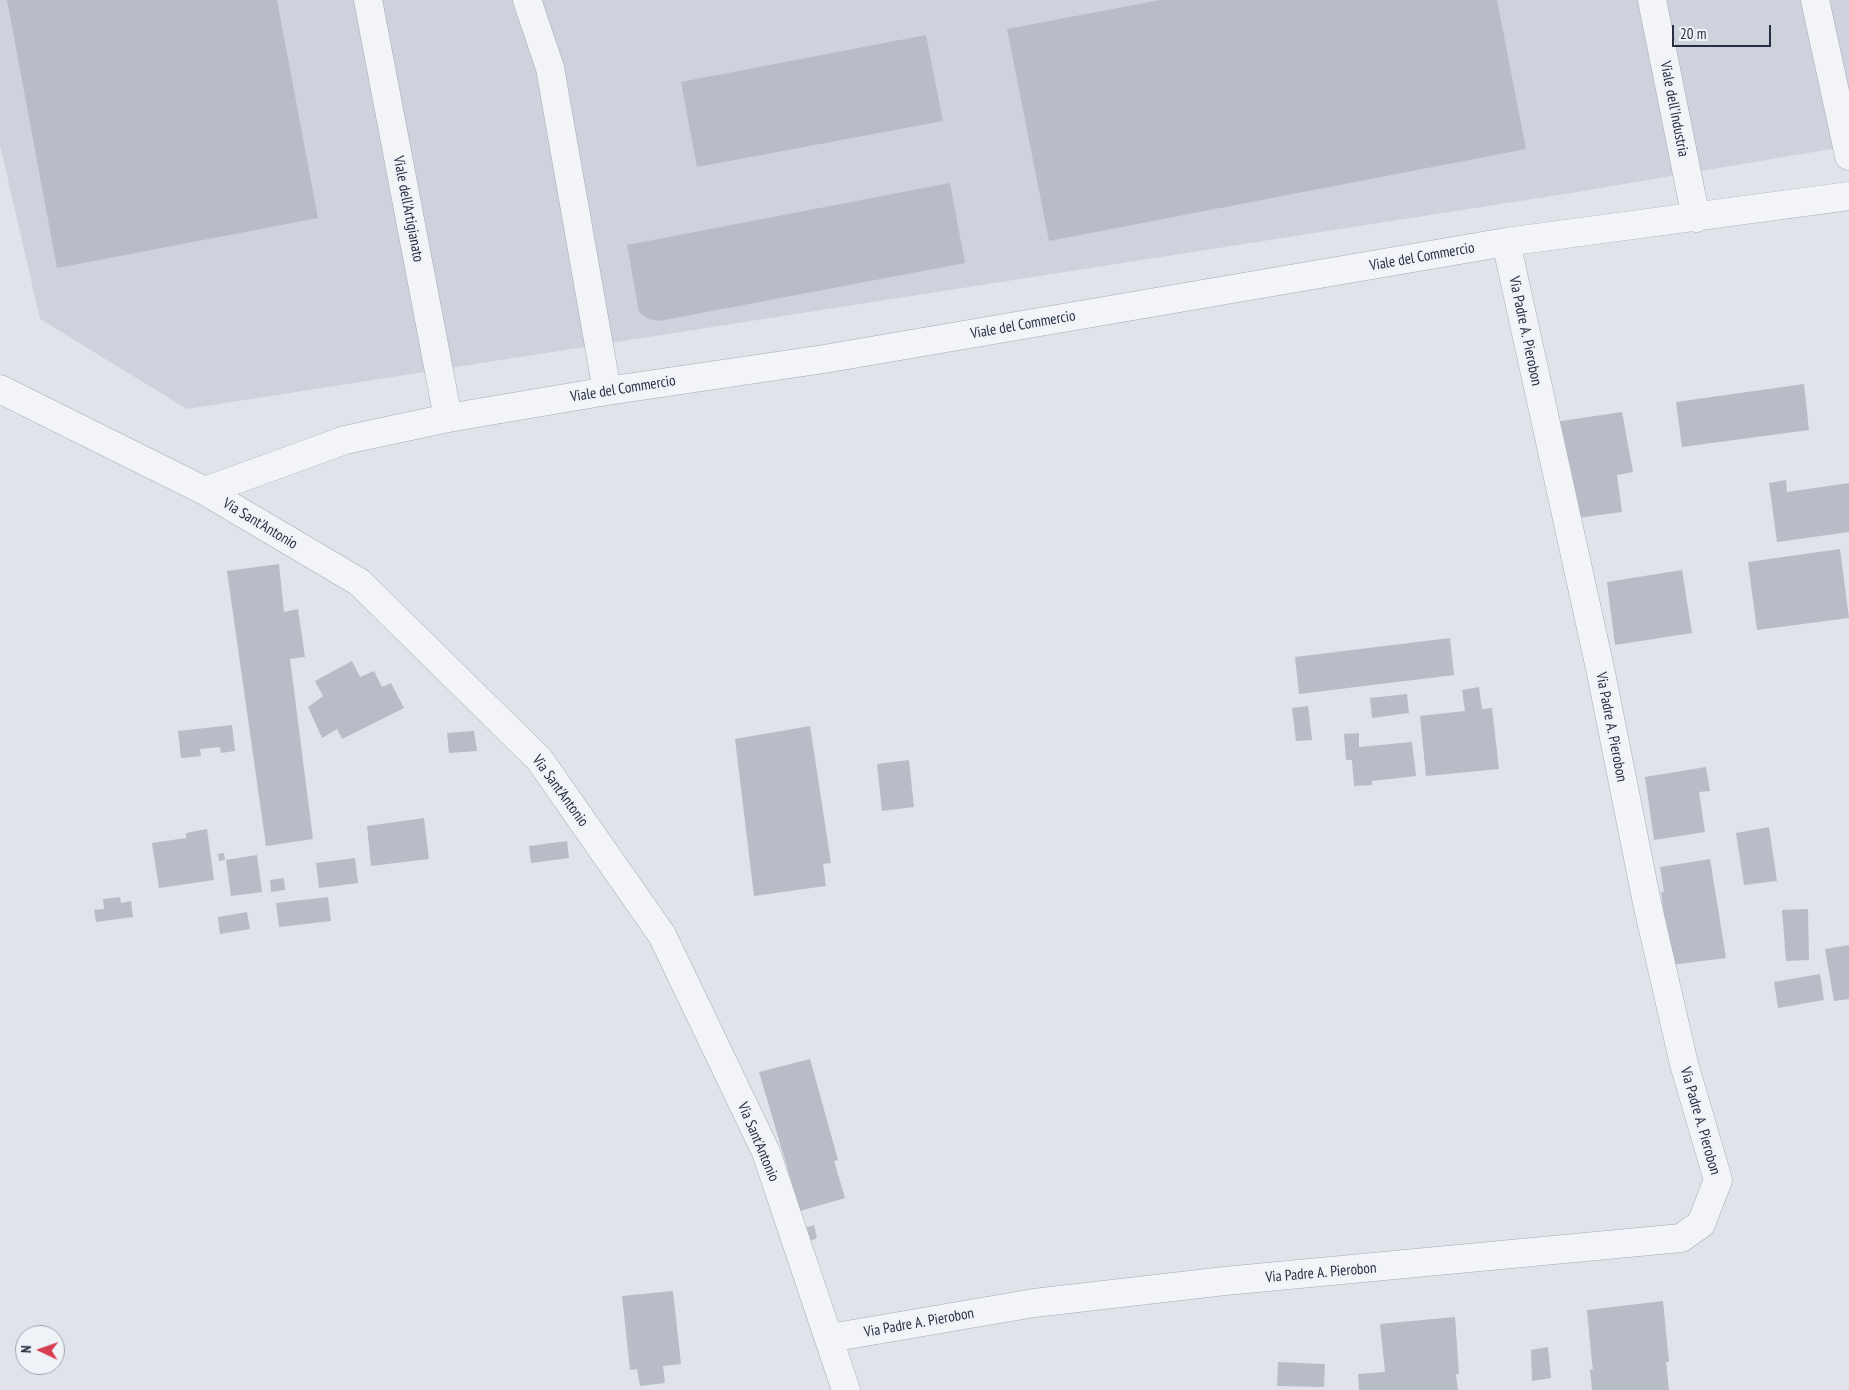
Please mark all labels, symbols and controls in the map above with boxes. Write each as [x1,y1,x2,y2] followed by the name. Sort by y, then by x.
[1674,15,1773,47] scale bar
[1680,24,1706,43] text: 20 m
[1656,60,1692,158] street label: Viale dell'Industria
[389,154,427,264] street label: Viale dell'Artigianato
[1368,239,1476,275] street label: Viale del Commercio
[1505,275,1545,387] street label: Via Padre A. Pierobon
[969,307,1077,343] street label: Viale del Commercio
[569,372,677,406] street label: Viale del Commercio
[219,495,301,553] street label: Via Sant'Antonio
[1592,671,1630,783] street label: Via Padre A. Pierobon
[528,752,592,830] street label: Via Sant'Antonio
[1676,1065,1724,1177] street label: Via Padre A. Pierobon
[733,1100,783,1184] street label: Via Sant'Antonio
[1265,1259,1377,1287] street label: Via Padre A. Pierobon
[863,1304,975,1342] street label: Via Padre A. Pierobon
[15,1325,65,1375] north arrow
[17,1345,35,1354] text: N

